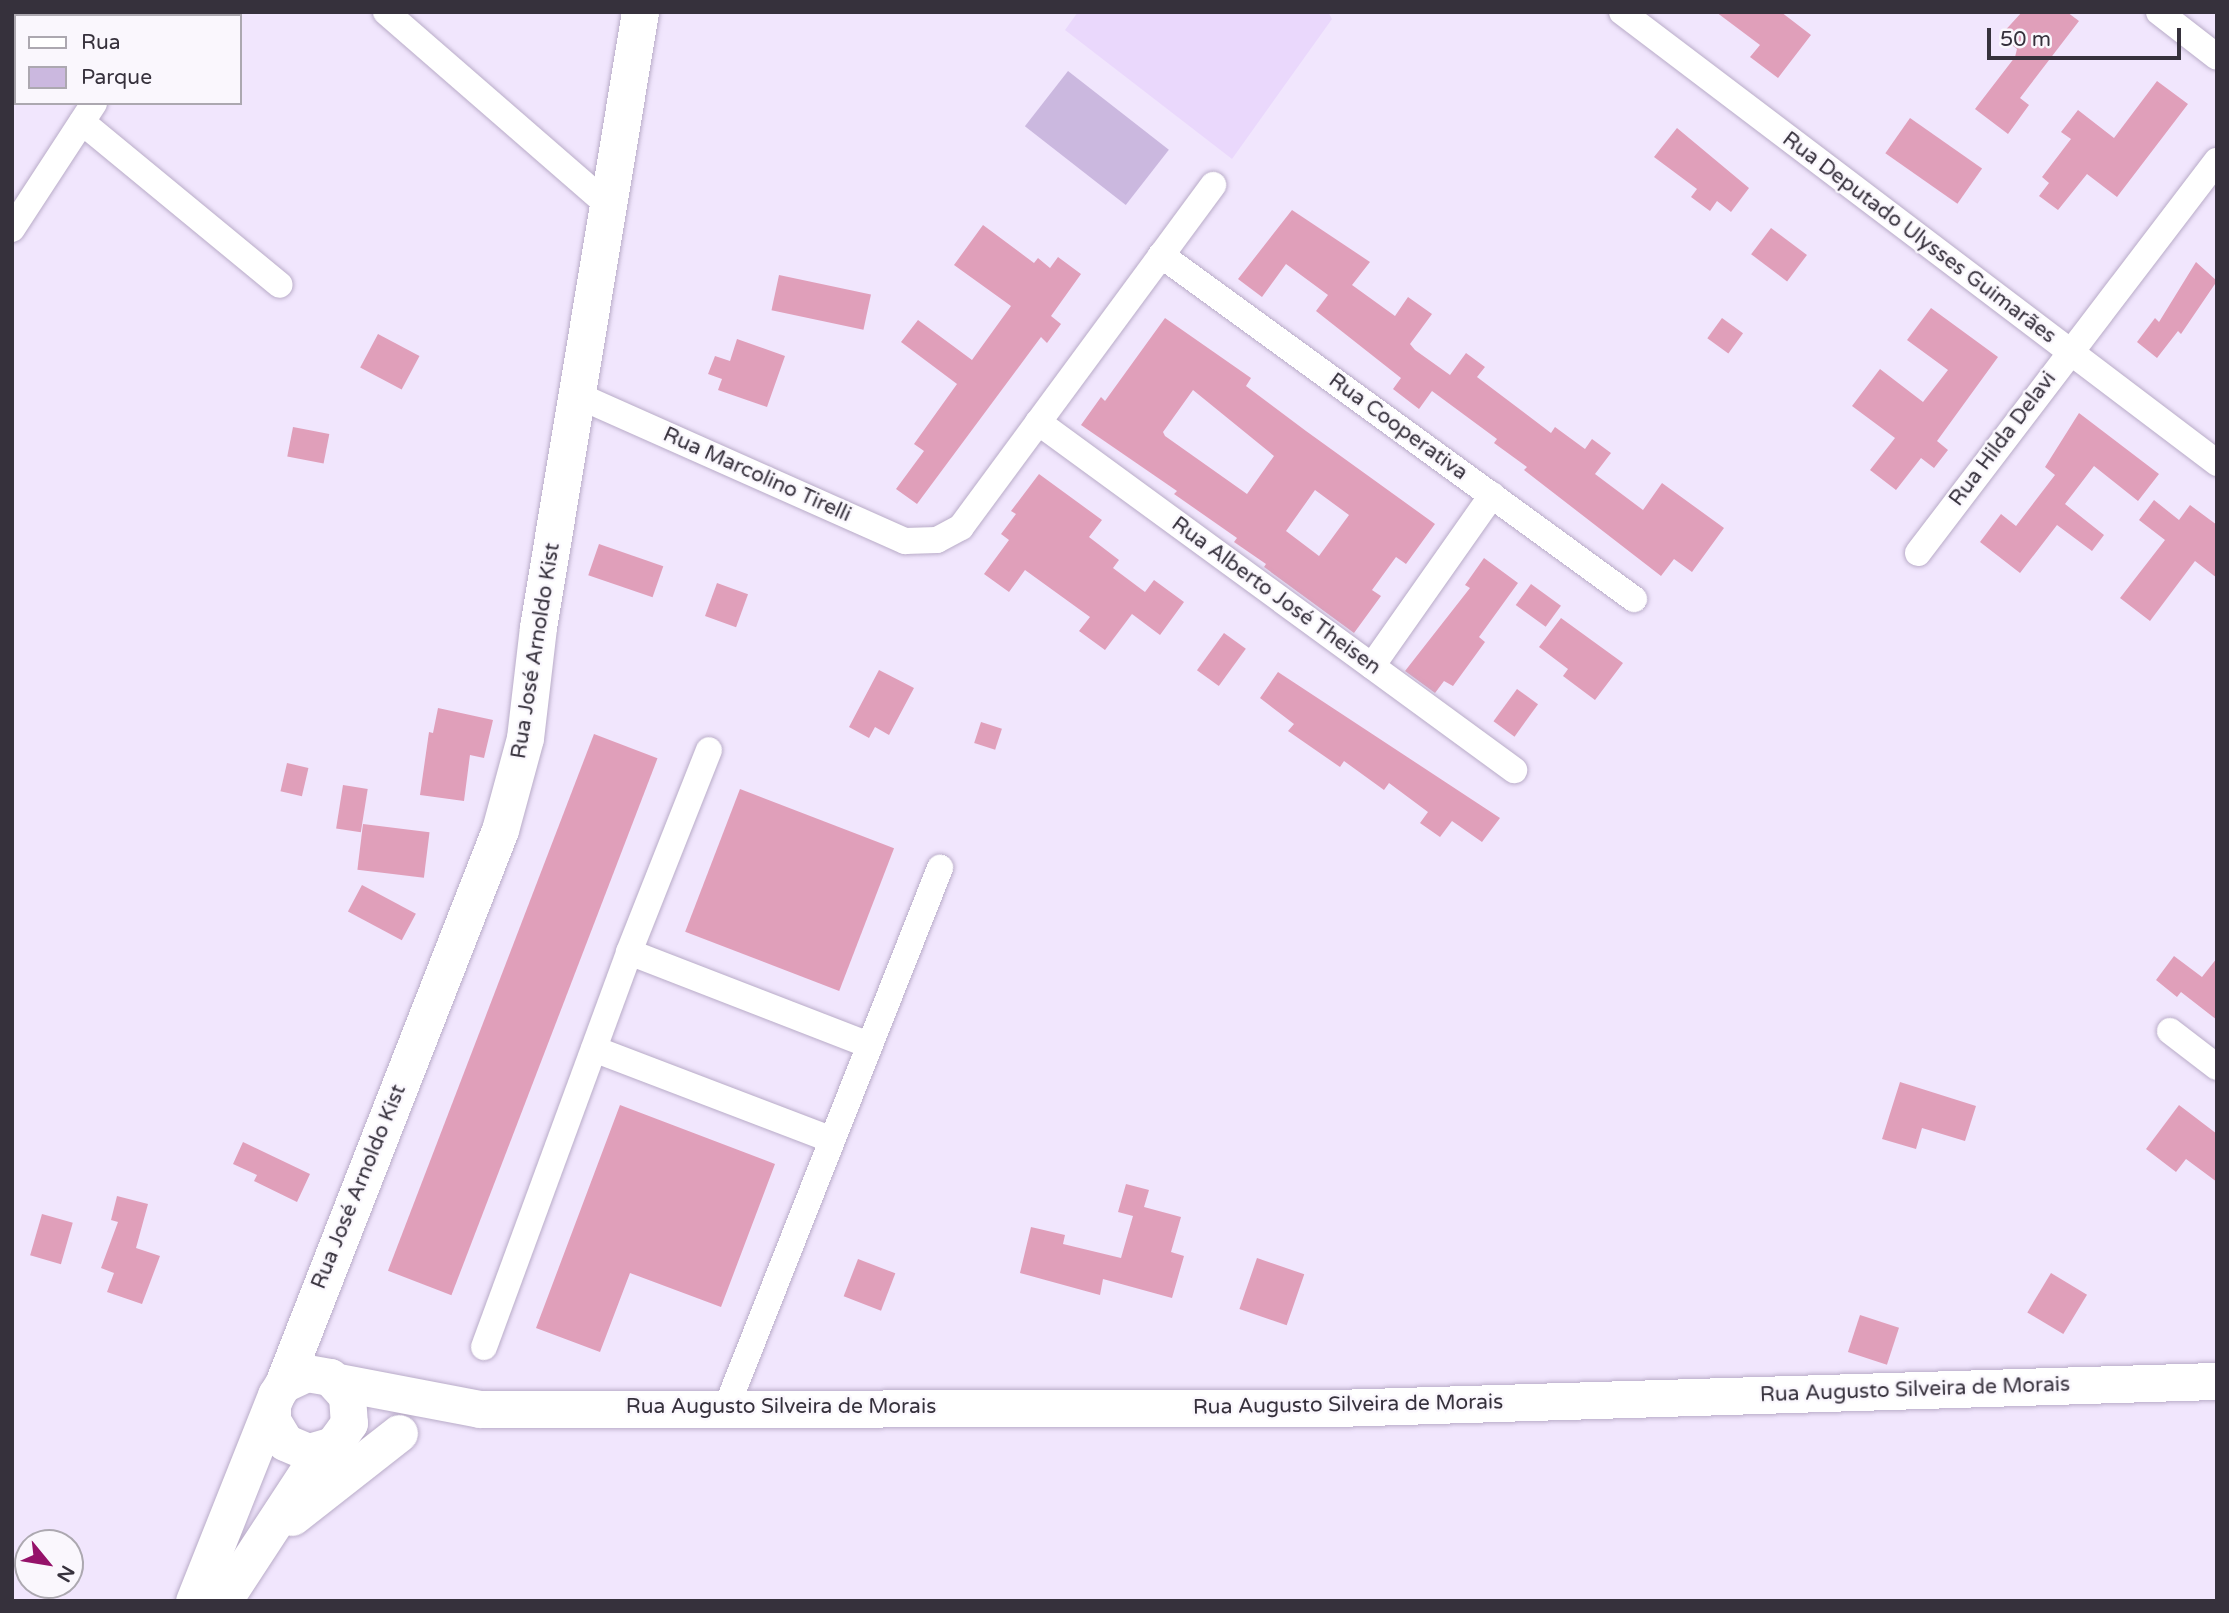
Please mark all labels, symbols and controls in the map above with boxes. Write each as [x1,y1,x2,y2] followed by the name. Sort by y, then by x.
[14,14,242,105] legend
[1991,14,2185,58] scale bar
[2000,27,2051,52] text: 50 m
[81,30,121,55] text: Rua
[81,65,152,90] text: Parque
[1777,127,2061,349] street label: Rua Deputado Ulysses Guimarães
[1944,367,2062,511] street label: Rua Hilda Delavi
[1324,368,1472,486] street label: Rua Cooperativa
[659,422,855,528] street label: Rua Marcolino Tirelli
[1167,512,1385,680] street label: Rua Alberto José Theisen
[506,541,566,761] street label: Rua José Arnoldo Kist
[306,1081,412,1293] street label: Rua José Arnoldo Kist
[1759,1372,2071,1408] street label: Rua Augusto Silveira de Morais
[1193,1390,1503,1420] street label: Rua Augusto Silveira de Morais
[626,1394,936,1420] street label: Rua Augusto Silveira de Morais
[14,1529,84,1599] north arrow
[52,1561,79,1586] text: N

